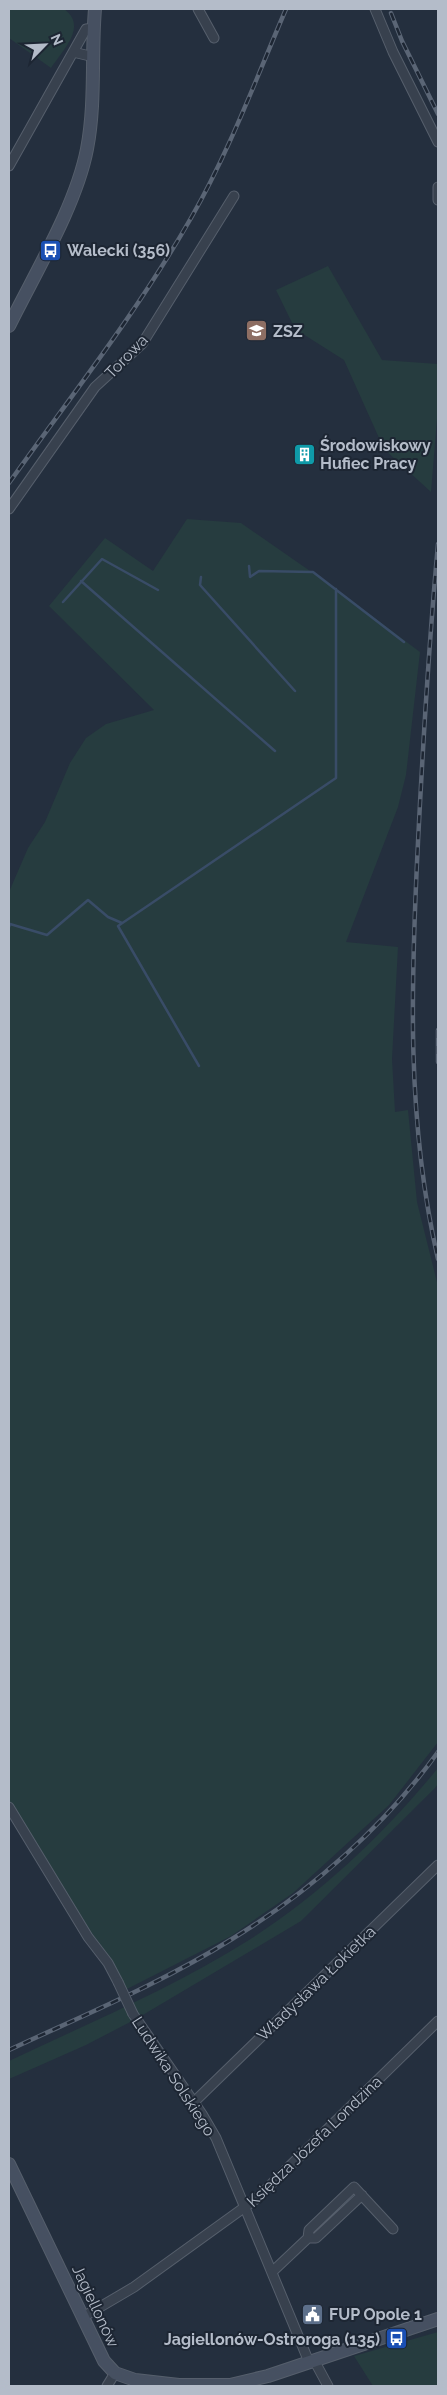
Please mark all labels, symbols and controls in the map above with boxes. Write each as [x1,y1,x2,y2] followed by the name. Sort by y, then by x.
[20,20,70,70] north arrow
[47,32,66,48] text: N
[39,238,63,262] bus stop icon: Walecki (356)
[67,241,170,260] place label: Walecki (356)
[245,319,269,343] school or university icon: ZSZ
[273,322,303,341] place label: ZSZ
[101,330,152,382] street label: Torowa
[320,435,431,473] place label: Środowiskowy Hufiec Pracy
[292,442,316,466] building icon: Środowiskowy Hufiec Pracy
[253,1922,380,2045] street label: Władysława Łokietka
[128,2013,219,2140] street label: Ludwika Solskiego
[243,2072,386,2211] street label: Księdza Józefa Londzina
[68,2262,123,2350] street label: Jagiellonów
[301,2302,325,2326] public building icon: FUP Opole 1
[329,2305,422,2324] place label: FUP Opole 1
[384,2327,408,2351] bus stop icon: Jagiellonów-Ostroroga (135)
[164,2330,380,2349] place label: Jagiellonów-Ostroroga (135)

